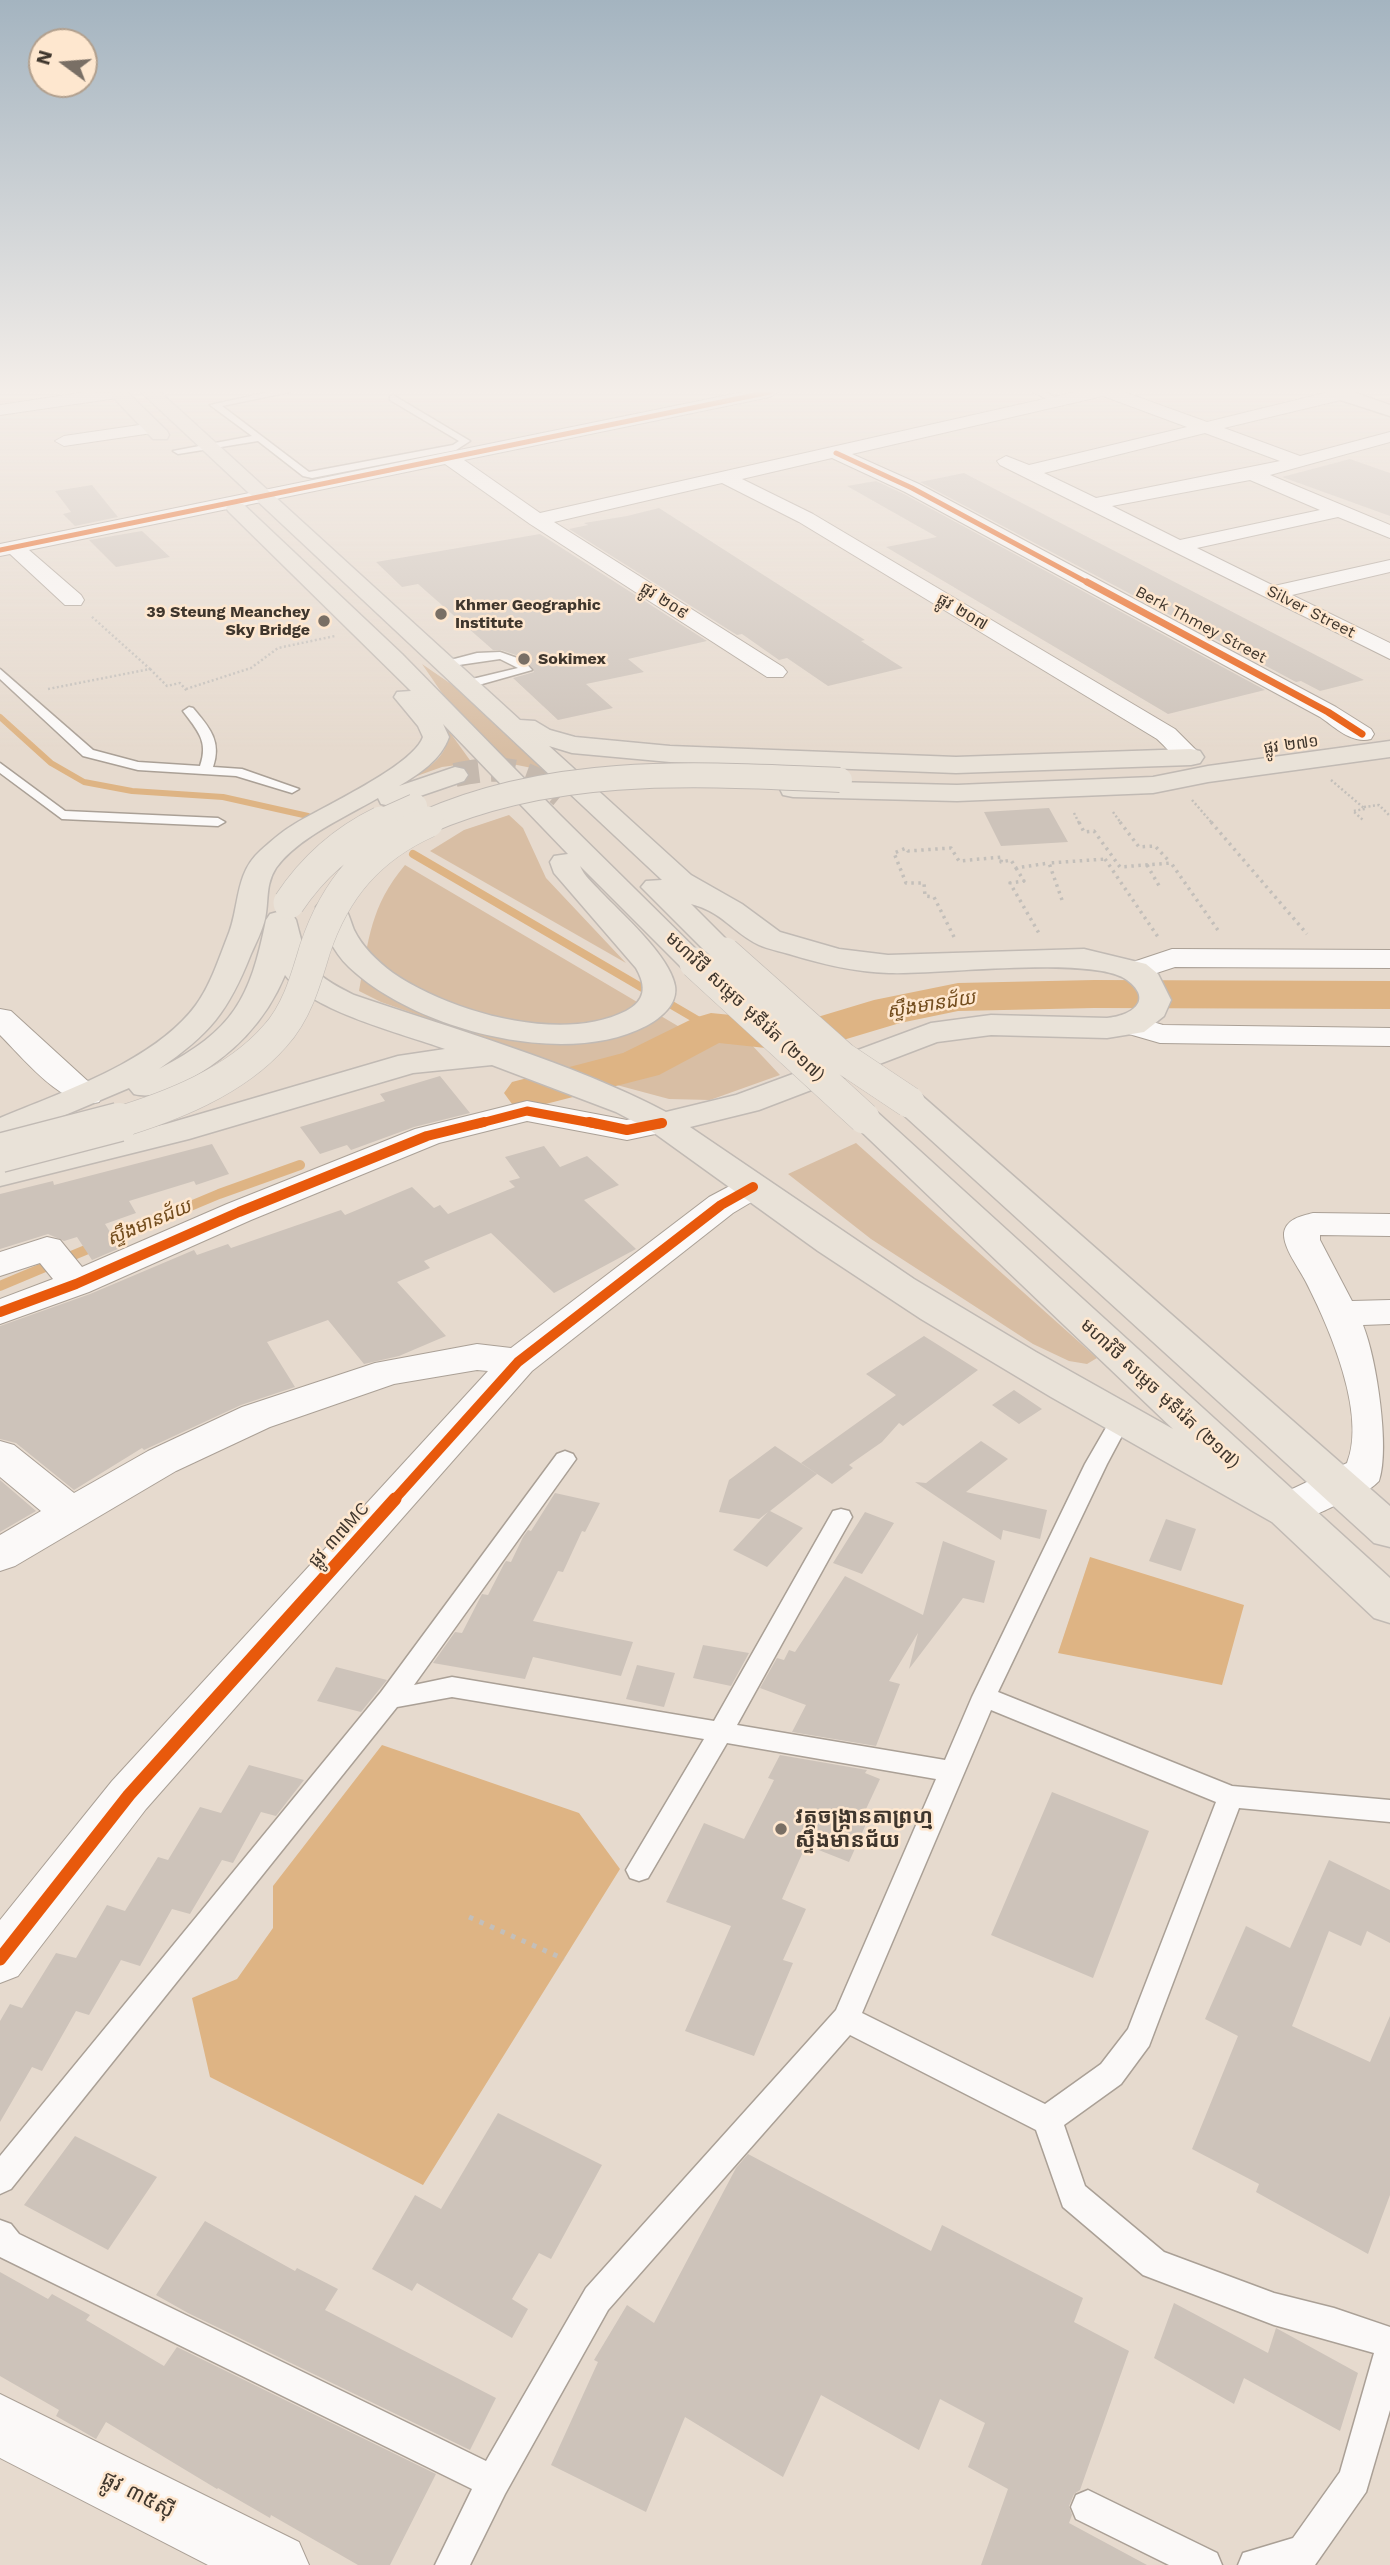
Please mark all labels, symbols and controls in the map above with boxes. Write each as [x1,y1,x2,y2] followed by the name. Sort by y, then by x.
[28,28,98,98] north arrow
[31,48,57,68] text: N
[636,578,692,624] street label: ផ្លូវ ២០៩
[1264,581,1358,643] street label: Silver Street
[1132,582,1270,668] street label: Berk Thmey Street
[933,589,991,635] street label: ផ្លូវ ២០៧
[455,595,601,633] place label: Khmer Geographic Institute
[146,602,310,640] place label: 39 Steung Meanchey Sky Bridge
[433,606,449,622] marker: Khmer Geographic Institute
[316,613,332,629] marker: 39 Steung Meanchey Sky Bridge
[538,649,606,669] place label: Sokimex
[516,651,532,667] marker: Sokimex
[1262,732,1320,758] street label: ផ្លូវ ២៧១
[661,928,829,1086] street label: មហាវិថី សម្តេច មុនីរ៉េត (២១៧)
[885,987,977,1023] water label: ស្ទឹងមានជ័យ
[103,1195,195,1251] water label: ស្ទឹងមានជ័យ
[1076,1315,1244,1473] street label: មហាវិថី សម្តេច មុនីរ៉េត (២១៧)
[304,1498,374,1572] street label: ផ្លូវ ៣៧MC
[795,1804,933,1854] place label: វត្តចង្ក្រានតាព្រហ្ម ស្ទឹងមានជ័យ
[773,1821,789,1837] marker: វត្តចង្ក្រានតាព្រហ្ម ស្ទឹងមានជ័យ
[97,2466,179,2524] street label: ផ្លូវ ៣៥ស៊ី

